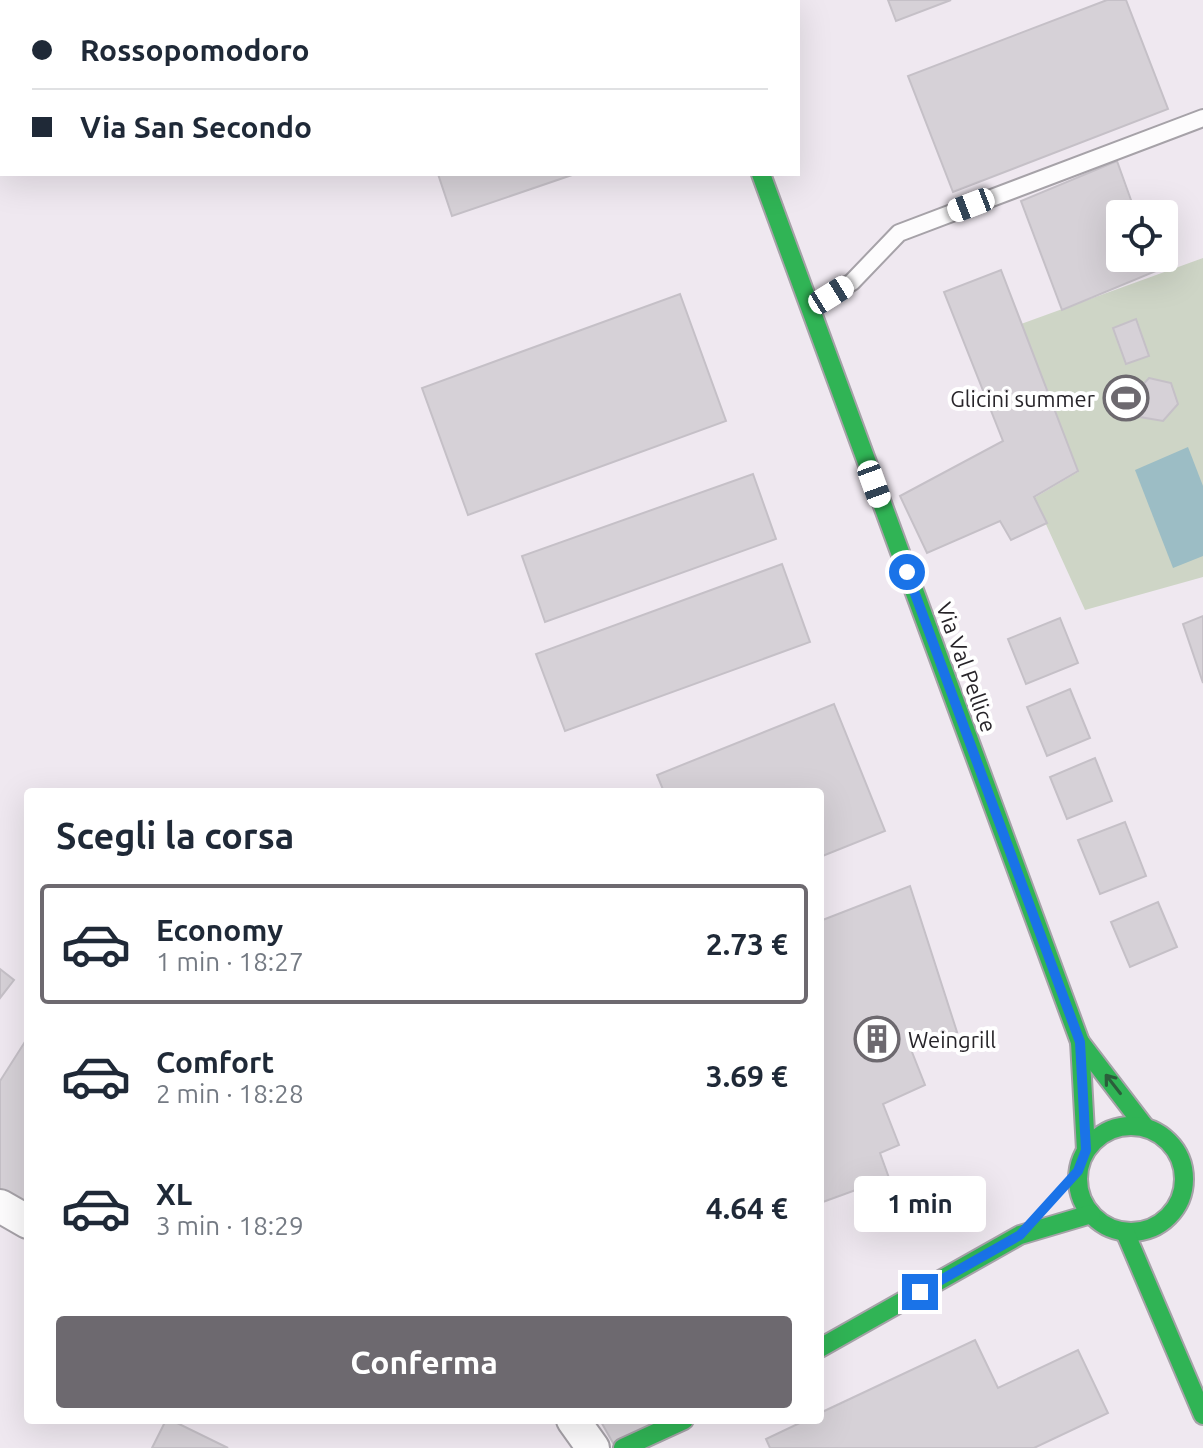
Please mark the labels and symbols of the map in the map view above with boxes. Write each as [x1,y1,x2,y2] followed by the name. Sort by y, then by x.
[944,185,998,225] car
[804,272,858,318] car
[1102,374,1150,422] sports icon: Glicini summer
[950,386,1096,411] place label: Glicini summer
[855,457,893,511] car
[889,554,925,590] route start
[932,599,1002,735] street label: Via Val Pellice
[853,1015,901,1063] building icon: Weingrill
[908,1027,996,1052] place label: Weingrill
[1104,1074,1121,1095] one-way arrow
[854,1176,986,1232] callout: 1 min
[902,1274,938,1310] route end

